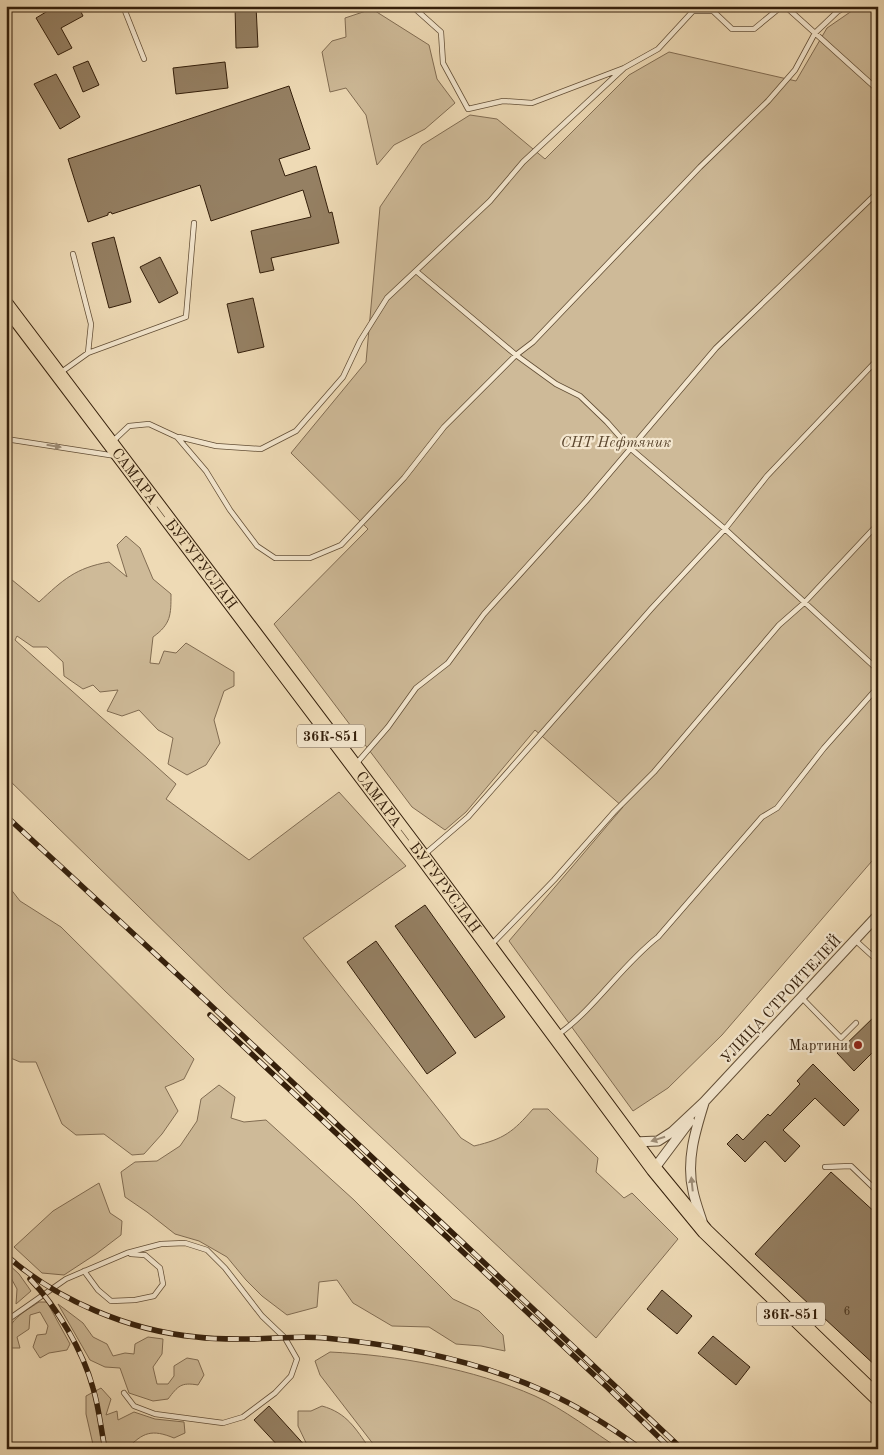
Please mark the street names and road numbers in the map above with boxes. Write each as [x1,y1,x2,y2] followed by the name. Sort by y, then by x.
[108,446,239,613] street label: САМАРА — БУГУРУСЛАН
[297,724,365,748] road number: 36К-851
[352,769,482,936] street label: САМАРА — БУГУРУСЛАН
[716,930,845,1067] street label: УЛИЦА СТРОИТЕЛЕЙ
[757,1302,825,1326] road number: 36К-851

